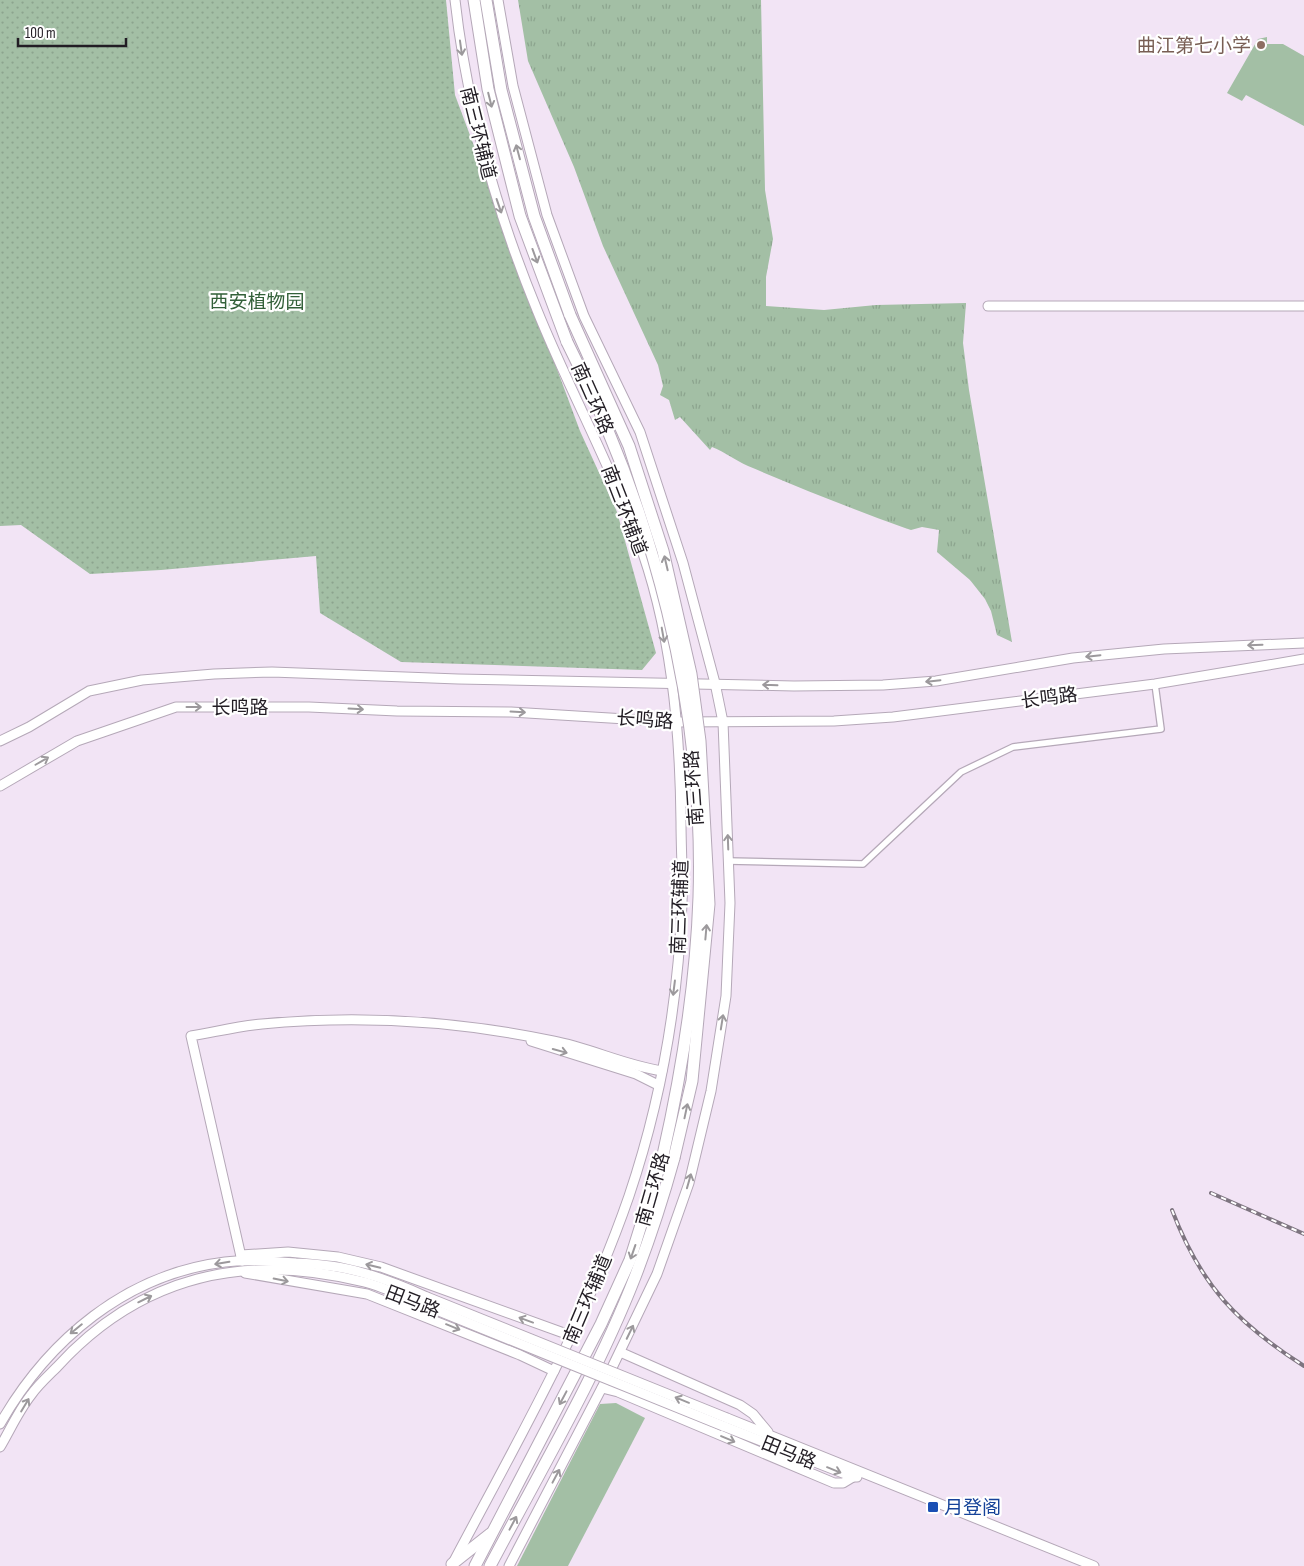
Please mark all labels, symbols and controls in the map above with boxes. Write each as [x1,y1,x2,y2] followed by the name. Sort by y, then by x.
[18,15,125,47] scale bar
[25,24,56,43] text: 100 m
[1137,35,1251,58] place label: 曲江第七小学
[1255,39,1267,51] marker: 曲江第七小学
[456,40,466,56] one-way arrow
[455,84,500,182] street label: 南三环辅道
[486,91,496,107] one-way arrow
[512,145,522,161] one-way arrow
[495,198,504,213] one-way arrow
[531,248,540,263] one-way arrow
[209,291,305,314] park label: 西安植物园
[566,359,618,438] street label: 南三环路
[596,462,651,559] street label: 南三环辅道
[661,556,670,572] one-way arrow
[659,626,669,642] one-way arrow
[1248,640,1264,650] one-way arrow
[1086,651,1102,661] one-way arrow
[925,676,941,686] one-way arrow
[763,680,779,690] one-way arrow
[1019,684,1079,713] street label: 长鸣路
[211,697,269,720] street label: 长鸣路
[185,702,201,712] one-way arrow
[348,704,364,714] one-way arrow
[616,707,674,734] street label: 长鸣路
[510,708,526,717] one-way arrow
[680,749,709,827] street label: 南三环路
[35,756,49,766] one-way arrow
[723,835,732,851] one-way arrow
[667,859,694,955] street label: 南三环辅道
[702,924,711,940] one-way arrow
[669,980,679,996] one-way arrow
[717,1014,727,1030] one-way arrow
[551,1047,567,1056] one-way arrow
[682,1103,691,1119] one-way arrow
[632,1150,675,1229] street label: 南三环路
[684,1173,694,1189] one-way arrow
[628,1243,637,1259] one-way arrow
[559,1251,618,1348] street label: 南三环辅道
[214,1258,230,1268] one-way arrow
[365,1261,381,1270] one-way arrow
[272,1276,288,1286] one-way arrow
[382,1281,443,1323] street label: 田马路
[137,1293,152,1303] one-way arrow
[518,1315,534,1324] one-way arrow
[445,1323,460,1332] one-way arrow
[70,1324,83,1335] one-way arrow
[625,1325,635,1340] one-way arrow
[558,1391,568,1406] one-way arrow
[675,1394,690,1404] one-way arrow
[20,1398,30,1412] one-way arrow
[758,1432,819,1475] street label: 田马路
[720,1434,735,1444] one-way arrow
[826,1465,841,1475] one-way arrow
[551,1469,561,1484] one-way arrow
[944,1497,1001,1520] place label: 月登阁
[926,1500,940,1514] marker: 月登阁
[508,1516,518,1531] one-way arrow

